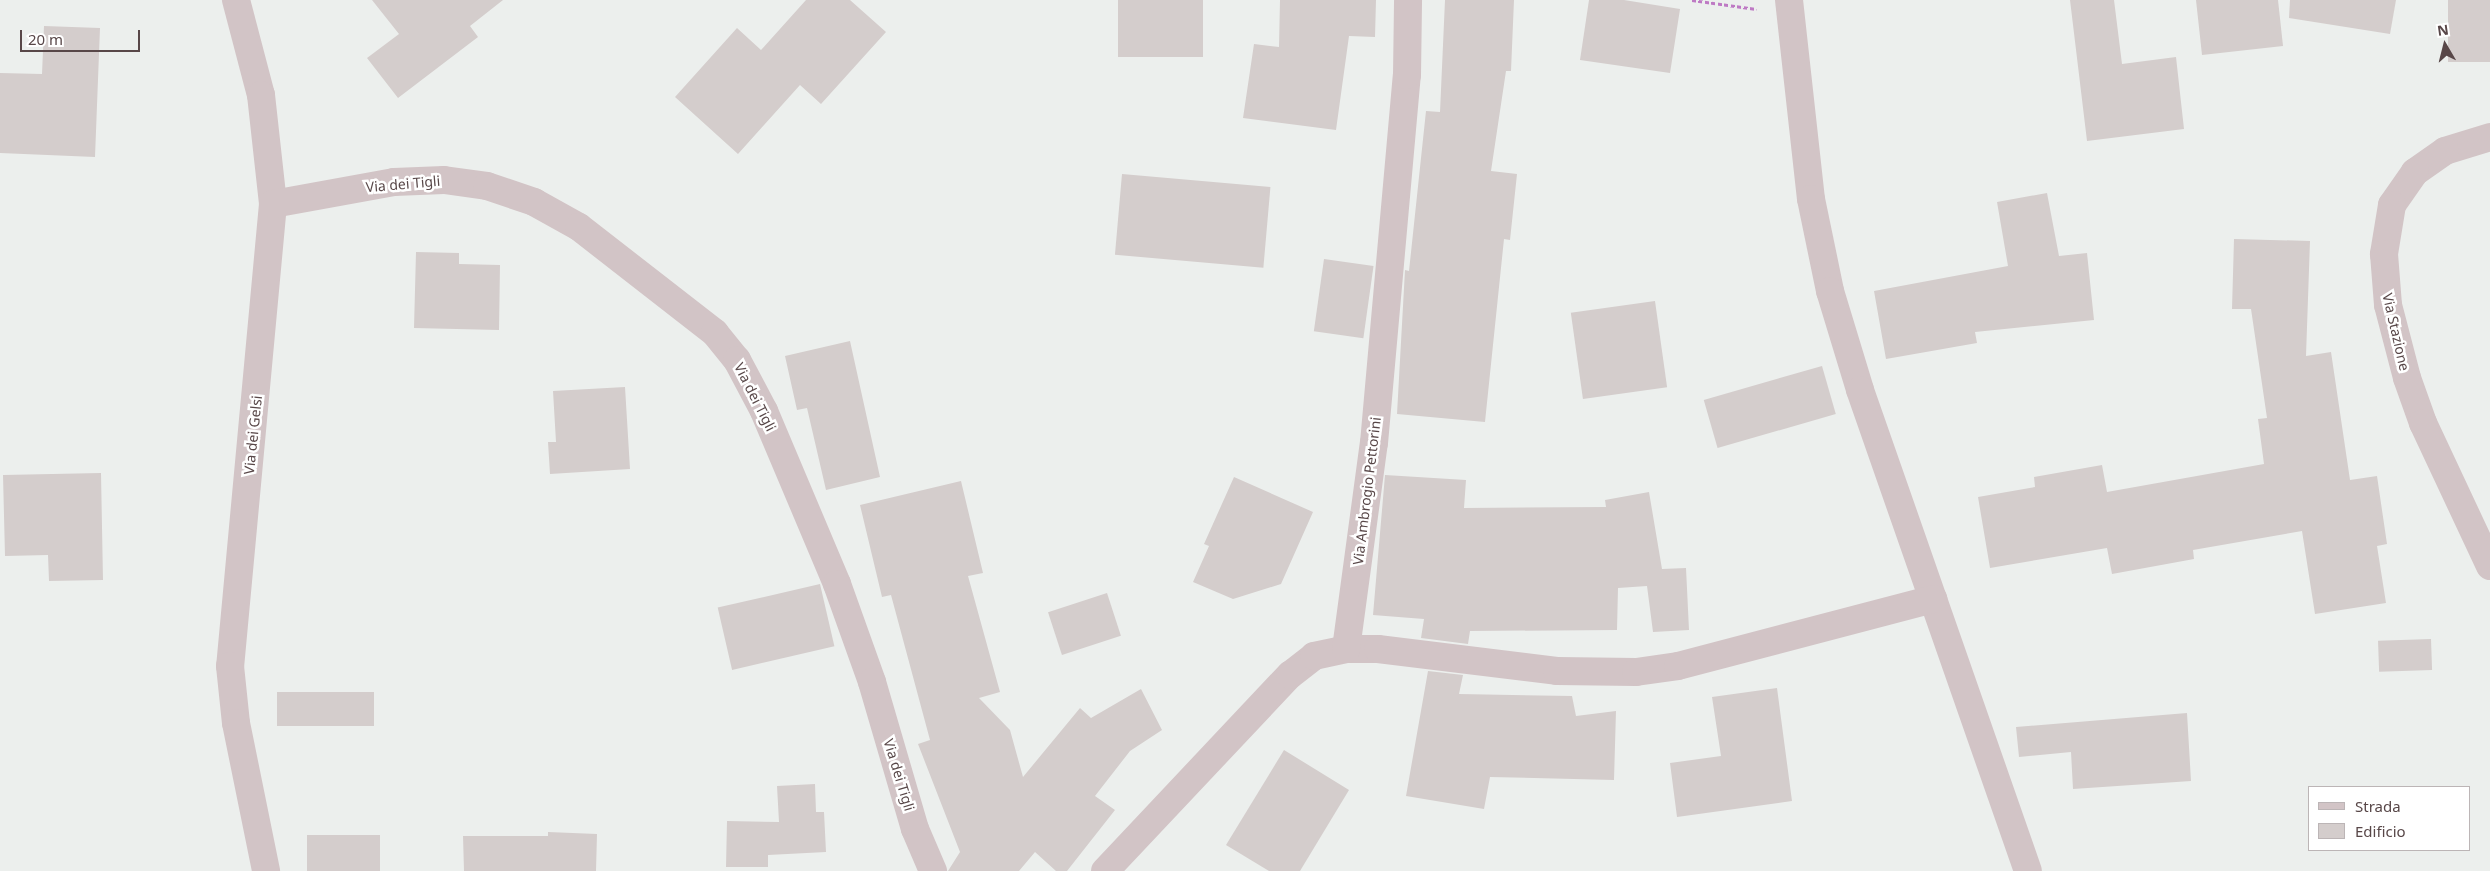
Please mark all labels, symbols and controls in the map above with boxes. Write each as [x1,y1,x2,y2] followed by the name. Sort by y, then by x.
[2436,19,2450,40] text: N
[22,20,142,52] scale bar
[2420,20,2470,70] north arrow
[28,29,63,49] text: 20 m
[365,172,441,196] street label: Via dei Tigli
[2379,291,2413,373] street label: Via Stazione
[731,360,779,434] street label: Via dei Tigli
[241,395,265,475] street label: Via dei Gelsi
[1350,416,1384,566] street label: Via Ambrogio Pettorini
[880,737,918,813] street label: Via dei Tigli
[2308,786,2470,851] legend
[2355,796,2401,816] text: Strada
[2355,821,2406,841] text: Edificio

